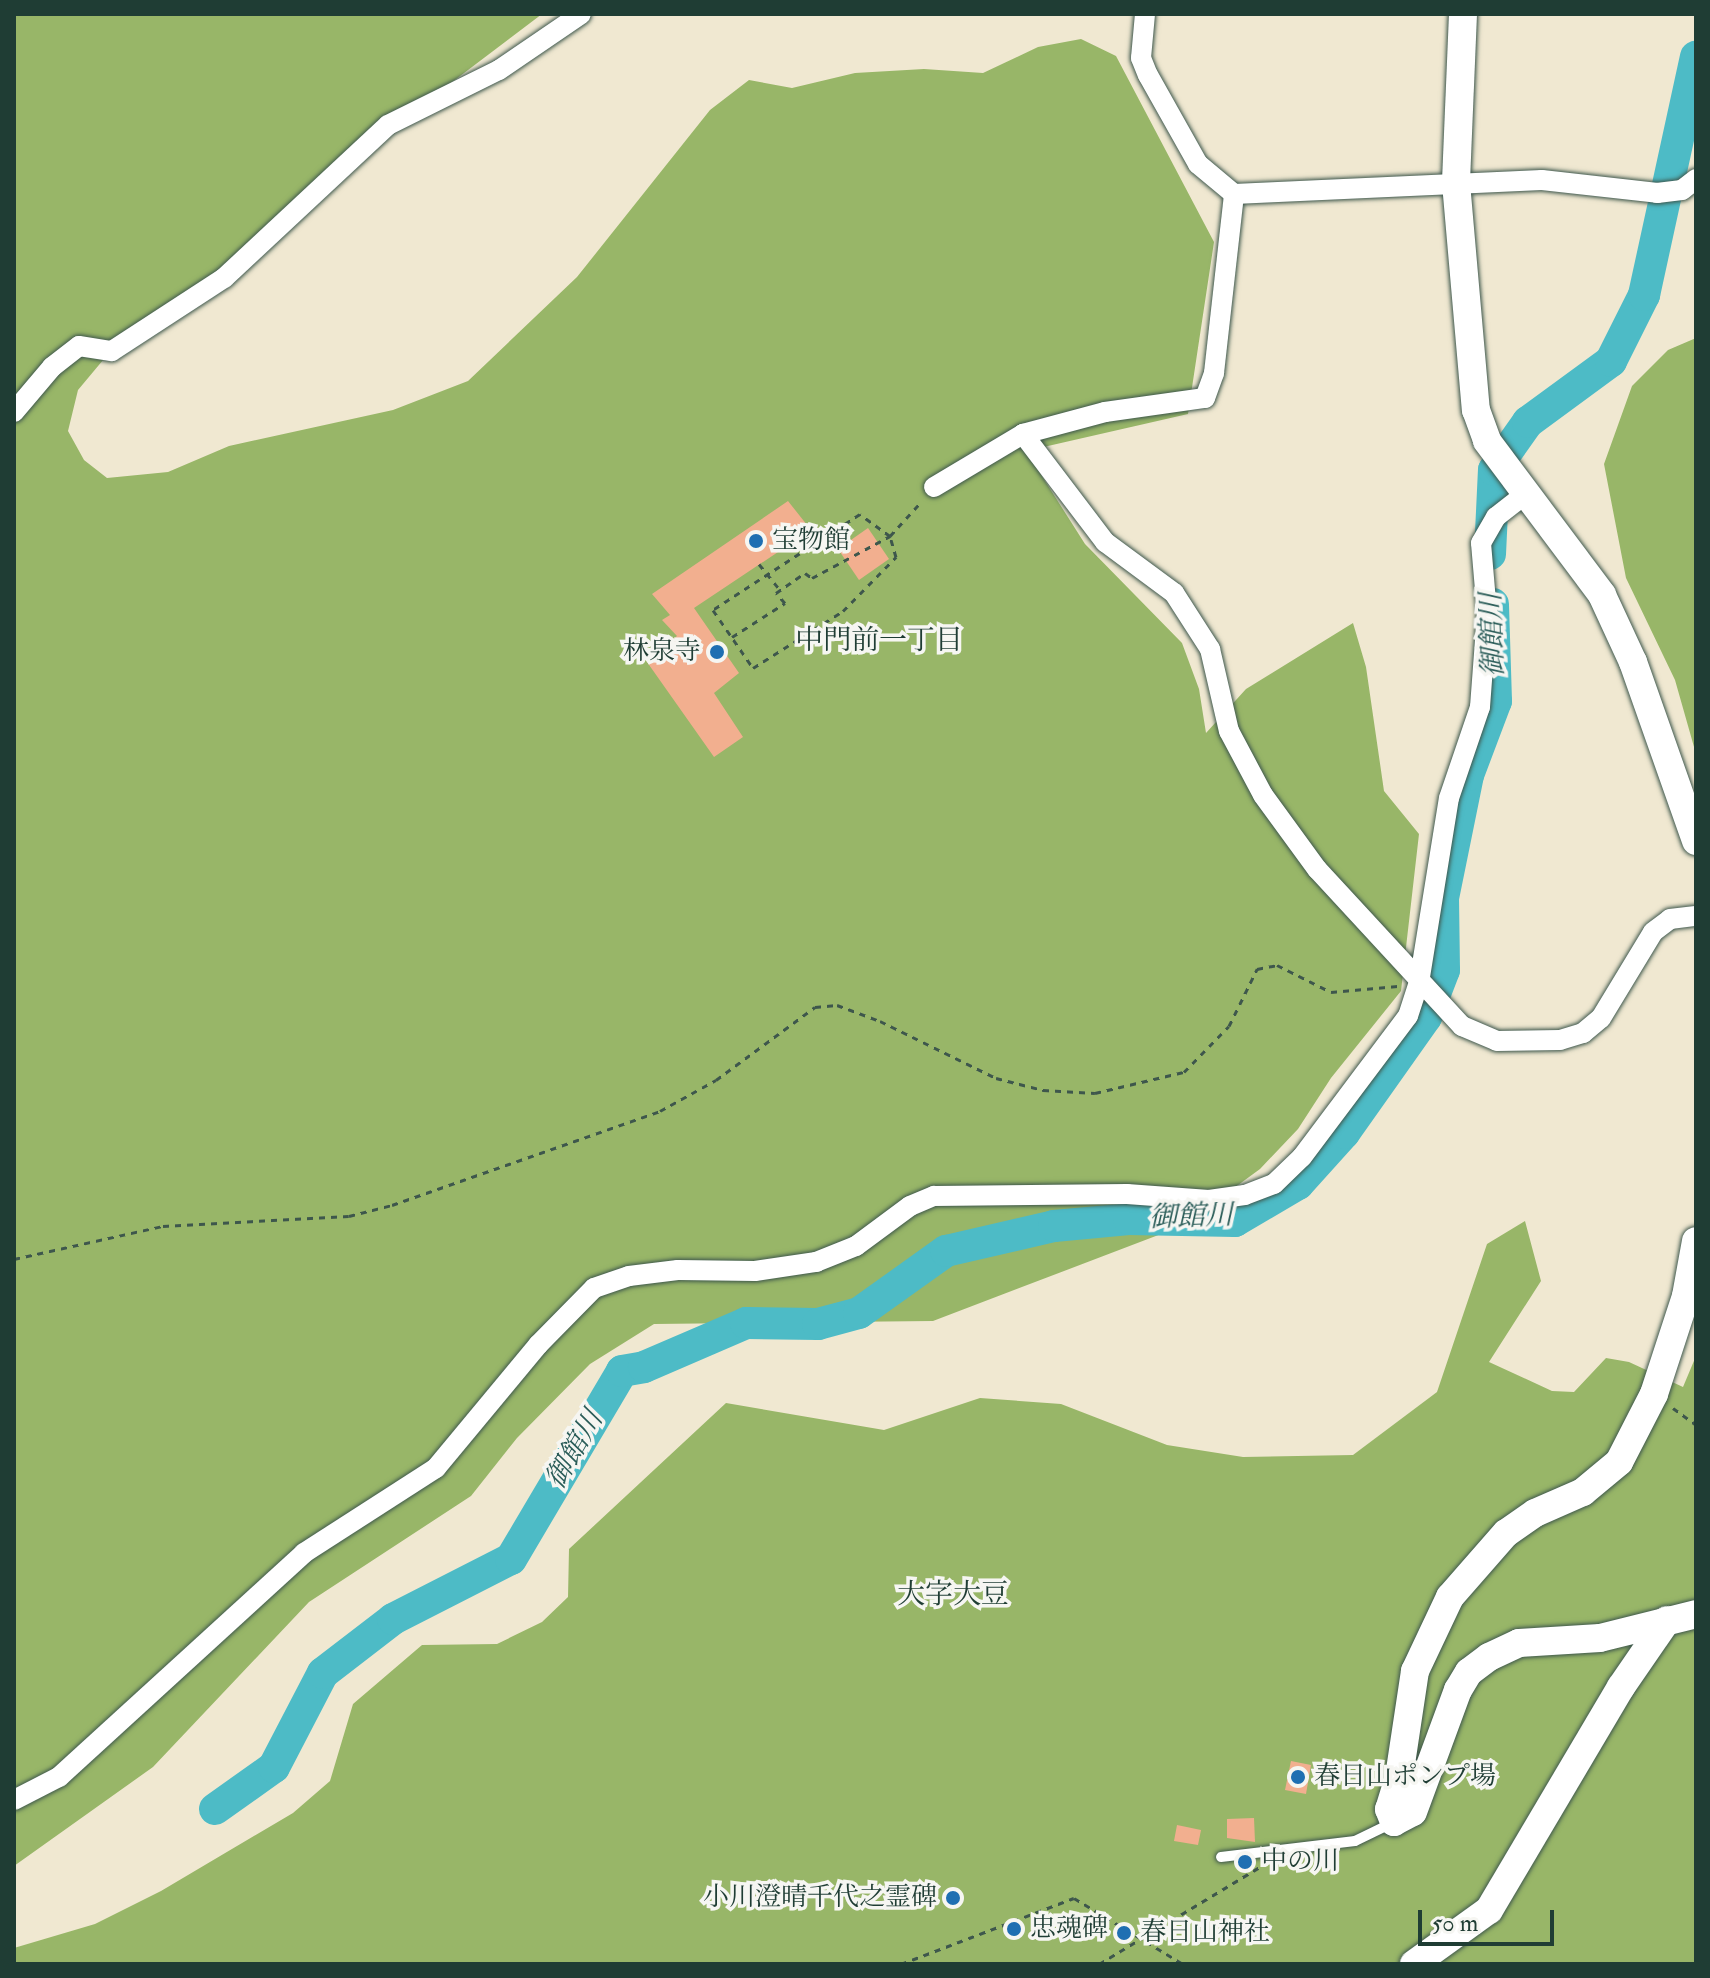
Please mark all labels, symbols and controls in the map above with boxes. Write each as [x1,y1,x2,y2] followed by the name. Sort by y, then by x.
[772,525,850,557] place label: 宝物館
[747,532,765,550] marker: 宝物館
[1475,592,1511,678] water label: 御館川
[795,624,963,658] district label: 中門前一丁目
[623,636,701,668] place label: 林泉寺
[708,643,726,661] marker: 林泉寺
[1148,1199,1234,1235] water label: 御館川
[539,1405,611,1495] water label: 御館川
[897,1578,1009,1612] district label: 大字大豆
[1314,1761,1496,1793] place label: 春日山ポンプ場
[1289,1768,1307,1786] marker: 春日山ポンプ場
[1261,1846,1339,1878] place label: 中の川
[1236,1853,1254,1871] marker: 中の川
[703,1882,937,1914] place label: 小川澄晴千代之霊碑
[944,1889,962,1907] marker: 小川澄晴千代之霊碑
[1422,1894,1558,1944] scale bar
[1432,1908,1478,1939] text: 50 m
[1030,1913,1108,1945] place label: 忠魂碑
[1140,1917,1270,1949] place label: 春日山神社
[1005,1920,1023,1938] marker: 忠魂碑
[1115,1924,1133,1942] marker: 春日山神社

